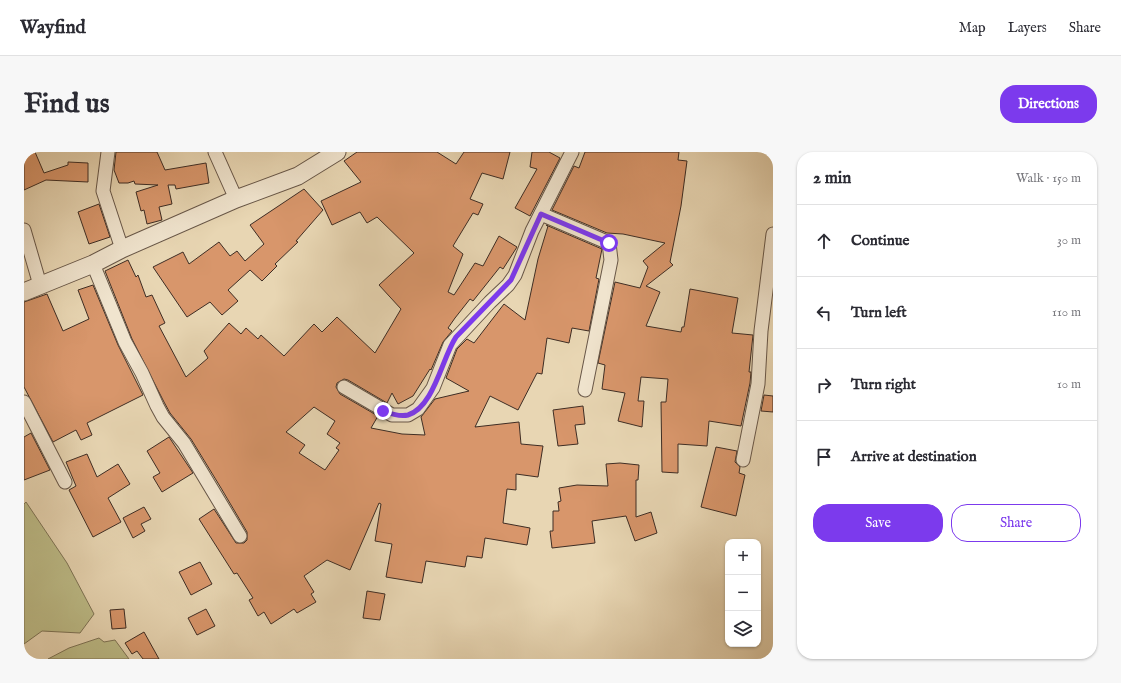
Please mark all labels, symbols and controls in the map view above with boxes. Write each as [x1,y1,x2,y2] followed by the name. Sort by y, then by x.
[20,16,86,40] text: Wayfind
[959,19,986,37] text: Map
[1008,19,1047,37] text: Layers
[1069,19,1101,37] text: Share
[1000,85,1097,123] button: Directions
[24,87,110,122] text: Find us
[813,168,851,189] text: 2 min
[1016,170,1081,187] text: Walk · 150 m
[813,230,835,252] icon: ahead
[851,231,909,250] text: Continue
[1057,232,1081,249] text: 30 m
[600,234,618,252] route start
[813,302,835,324] icon: left
[851,303,907,322] text: Turn left
[1052,304,1081,321] text: 110 m
[813,374,835,396] icon: right
[851,375,916,394] text: Turn right
[1057,376,1081,393] text: 10 m
[374,402,392,420] route end
[813,446,835,468] icon: arrive
[851,447,977,466] text: Arrive at destination
[813,504,943,542] button: Save
[951,504,1081,542] button: Share
[725,539,761,647] map controls
[725,539,761,575] button: +
[725,575,761,611] button: −
[725,611,761,647] button: layers

